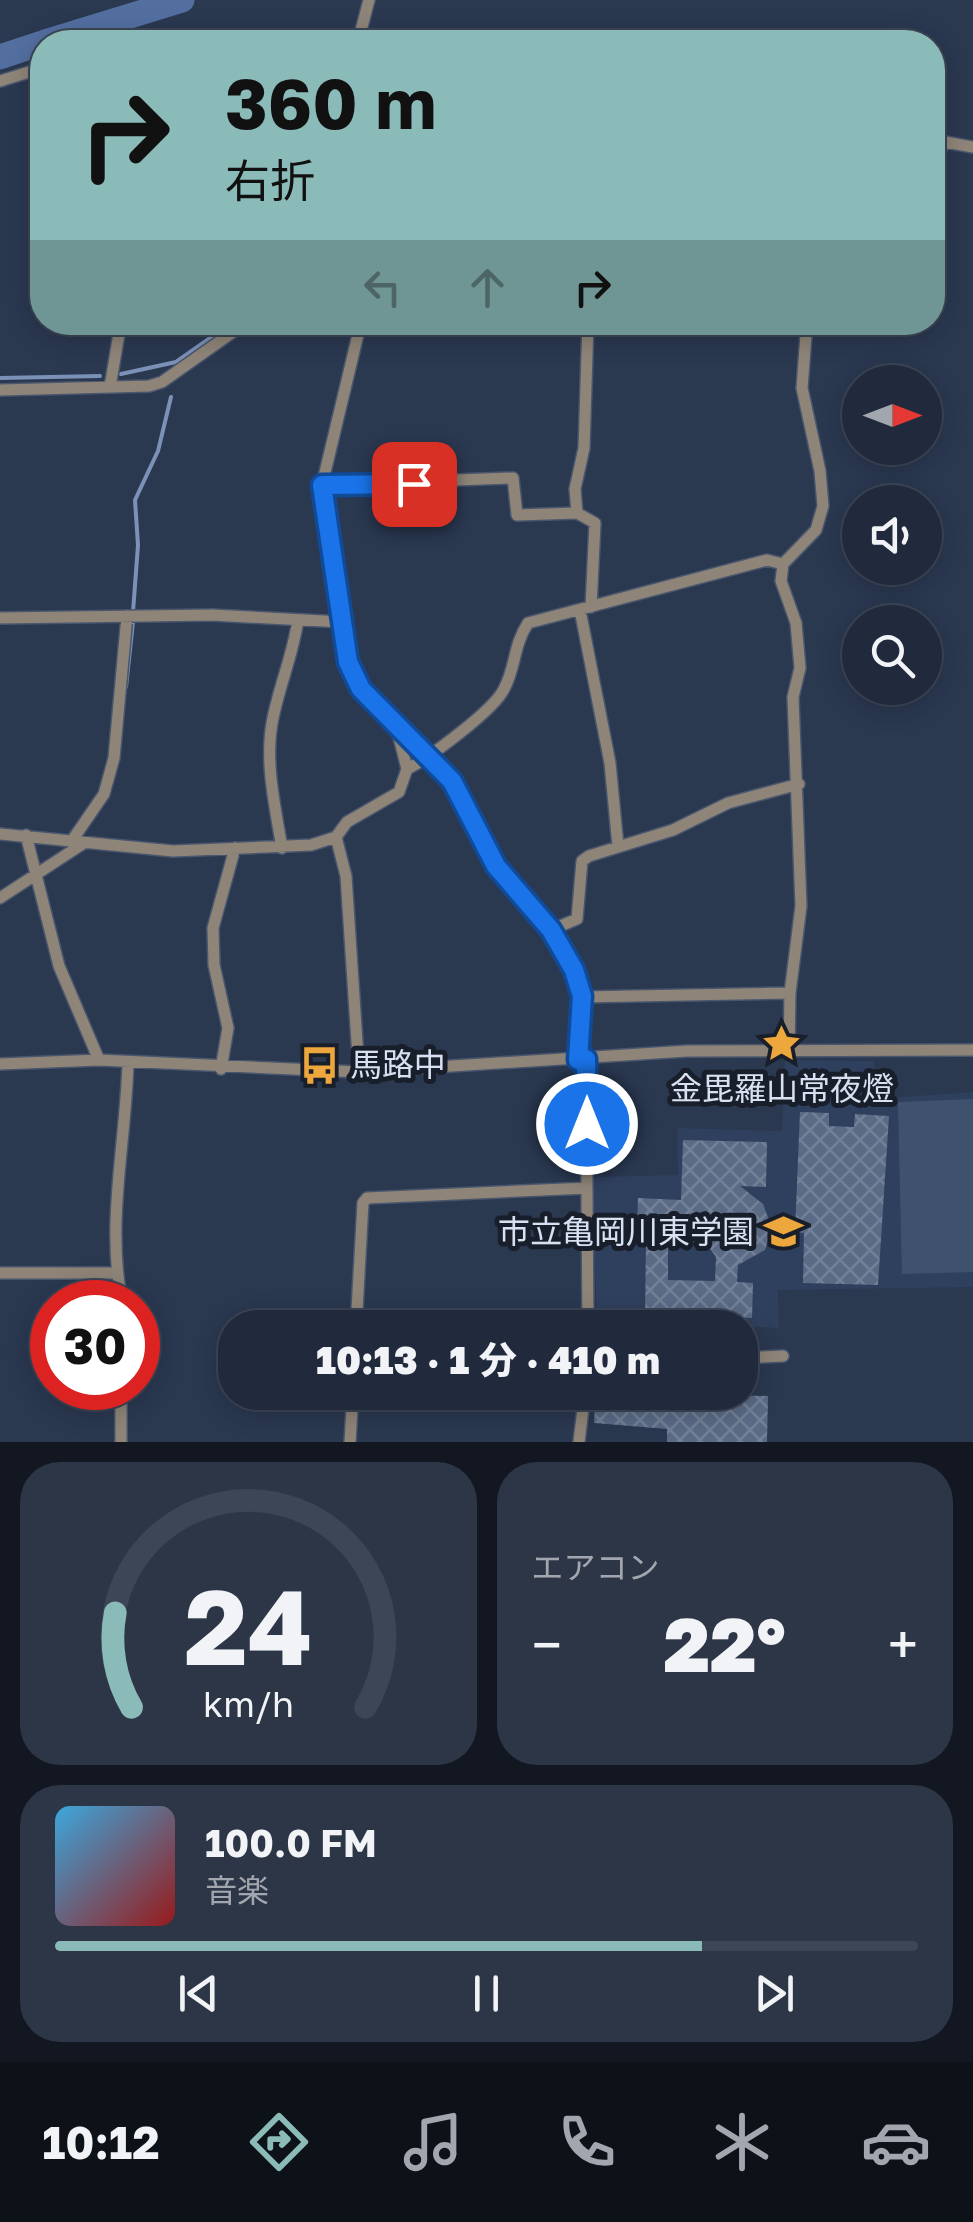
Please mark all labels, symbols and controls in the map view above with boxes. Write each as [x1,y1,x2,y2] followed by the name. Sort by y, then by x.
[225,60,436,144] text: 360 m
[60,70,190,200] icon: right
[225,153,315,207] text: 右折
[355,260,410,315] icon: left
[460,260,515,315] icon: ahead
[565,260,620,315] icon: right
[842,365,942,465] north arrow
[842,365,942,705] map controls
[372,442,457,527] pin
[387,457,442,512] icon: arrive
[842,485,942,585] button: sound
[842,605,942,705] button: search
[761,1023,803,1065] place icon: 金毘羅山常夜燈
[299,1044,341,1086] bus stop icon: 馬路中
[350,1045,446,1083] place label: 馬路中
[670,1069,894,1107] place label: 金毘羅山常夜燈
[535,1072,639,1176] position arrow
[763,1211,805,1253] school or university icon: 市立亀岡川東学園
[498,1212,754,1250] place label: 市立亀岡川東学園
[30,1280,160,1410] speed limit sign: 30
[316,1337,660,1382] text: 10:13 · 1 分 · 410 m
[532,1548,660,1586] text: エアコン
[184,1563,312,1688] text: 24
[664,1598,786,1689] text: 22°
[532,1611,562,1677] text: −
[888,1611,918,1677] text: +
[203,1682,294,1725] text: km/h
[205,1820,377,1865] text: 100.0 FM
[205,1871,269,1909] text: 音楽
[171,1966,226,2021] icon: previous
[459,1966,514,2021] icon: pause
[747,1966,802,2021] icon: next
[244,2107,314,2177] icon: directions
[398,2107,468,2177] icon: music
[552,2107,622,2177] icon: phone
[707,2107,777,2177] icon: climate
[861,2107,931,2177] icon: car
[42,2115,160,2169] text: 10:12

